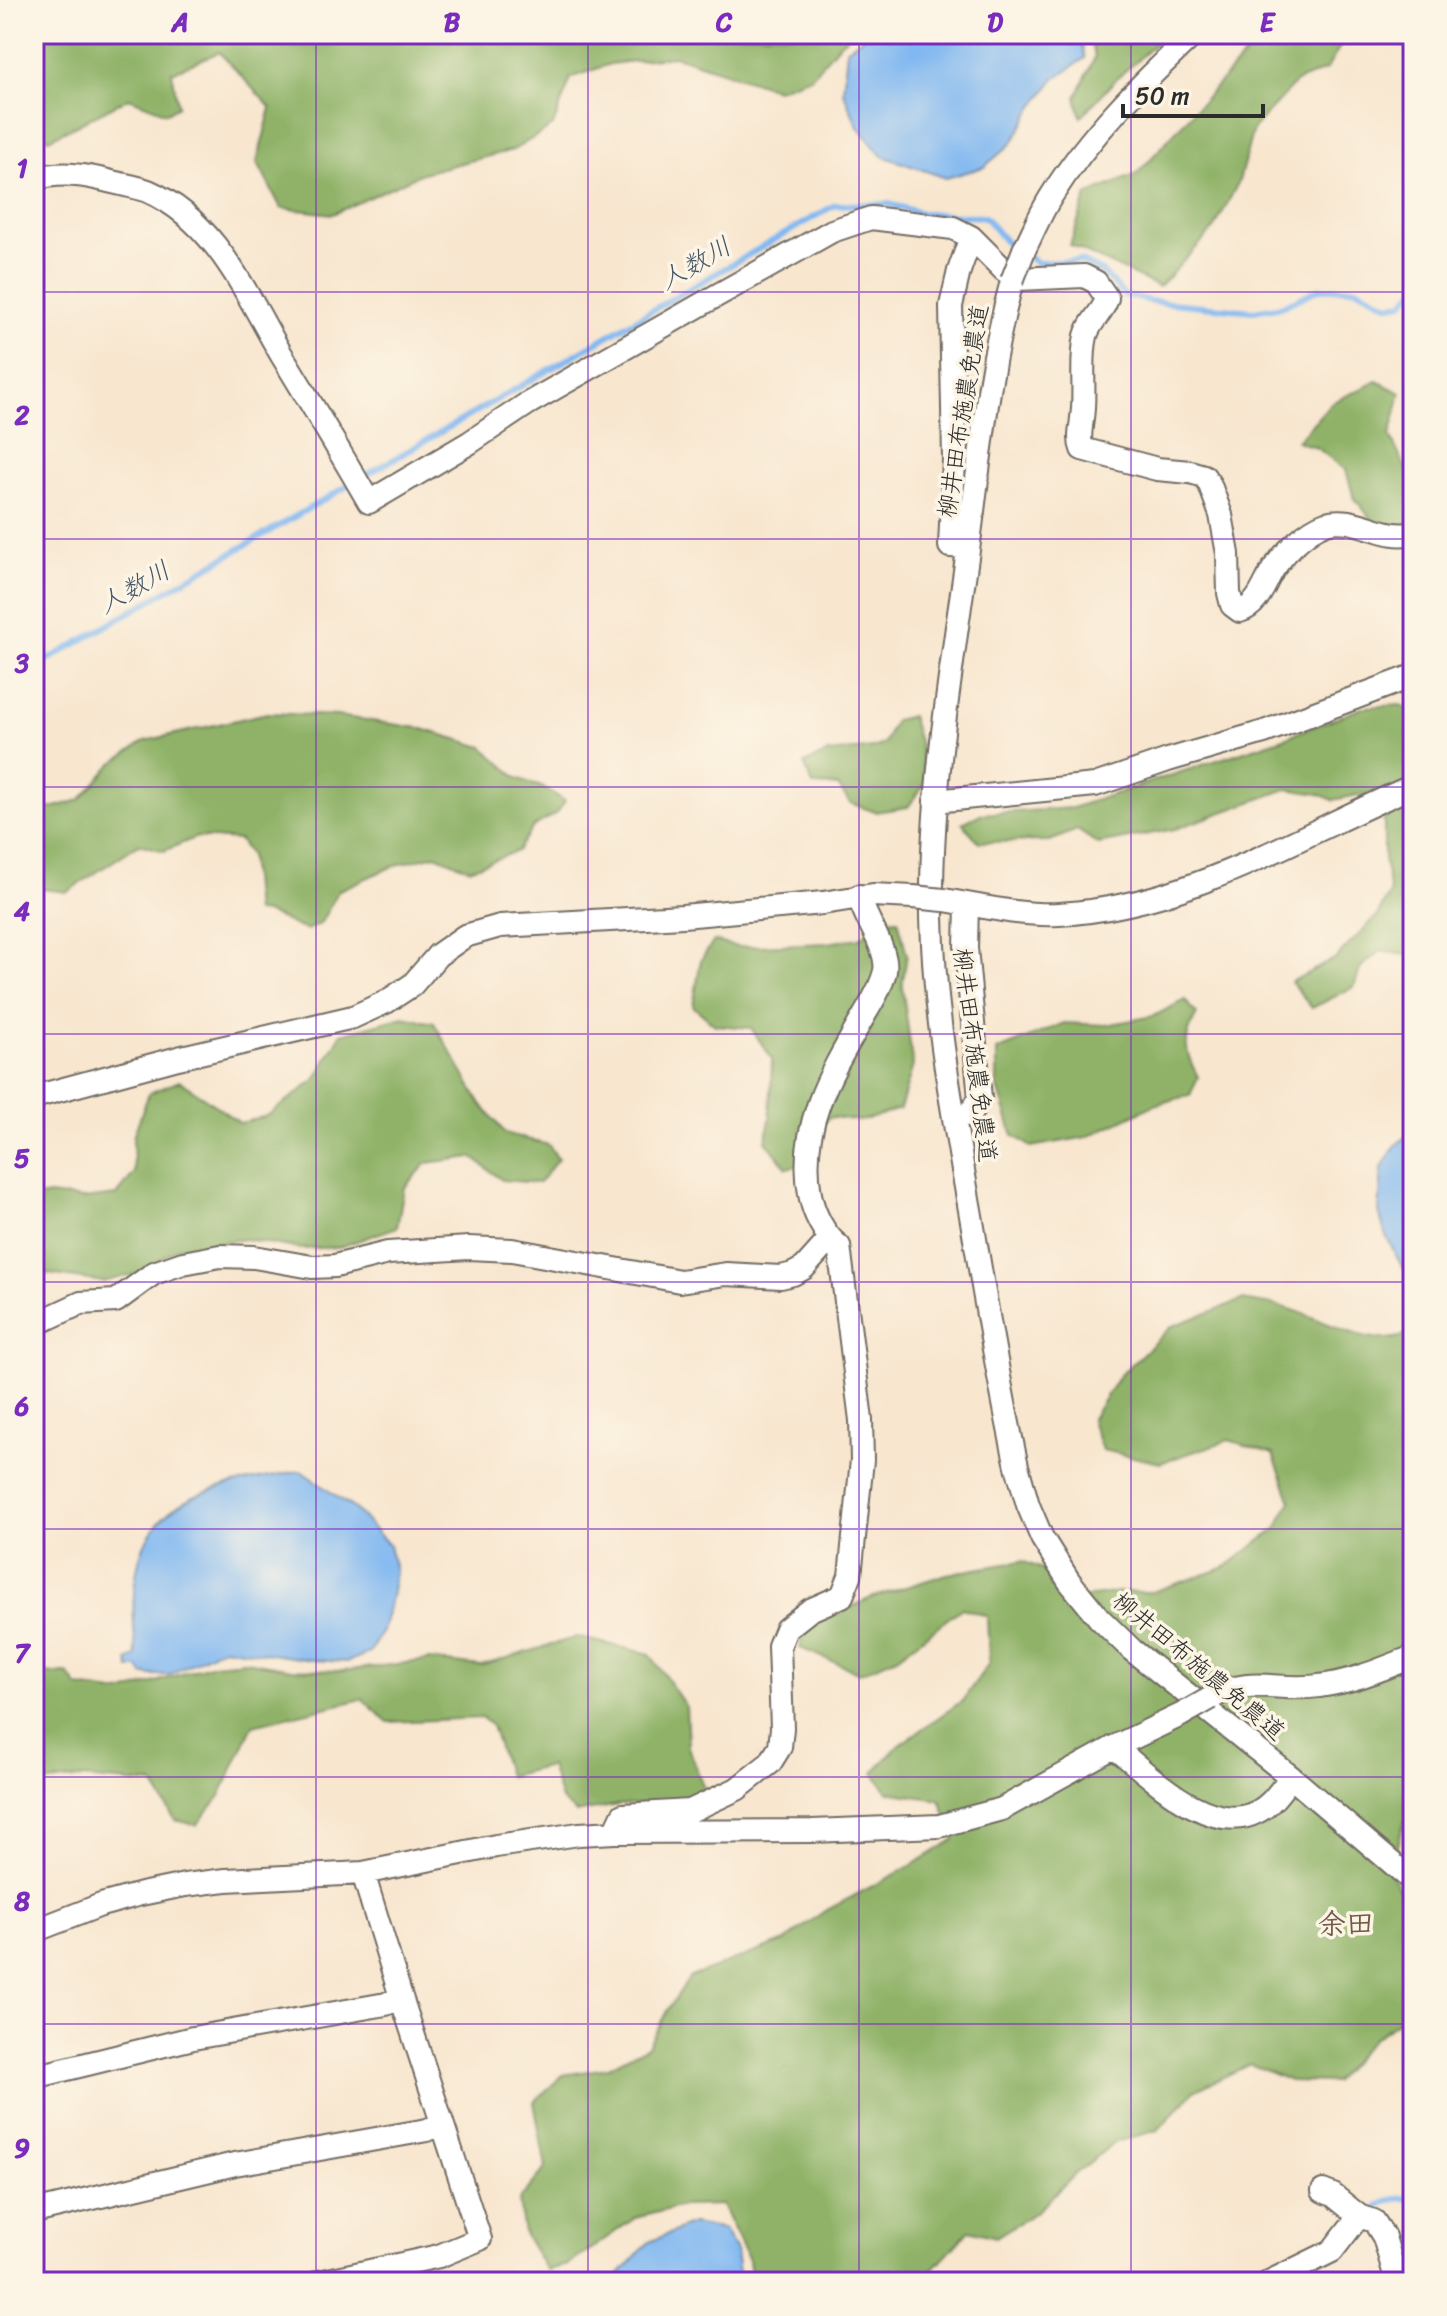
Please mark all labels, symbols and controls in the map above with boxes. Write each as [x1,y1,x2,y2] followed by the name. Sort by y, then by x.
[170,0,189,45] text: A
[444,0,461,45] text: B
[715,0,733,45] text: C
[987,0,1003,45] text: D
[1260,0,1277,45] text: E
[1123,68,1263,118] scale bar
[1135,75,1190,117] text: 50 m
[16,145,28,191] text: 1
[650,224,740,302] water label: 人数川
[925,301,1001,521] street label: 柳井田布施農免農道
[13,392,30,438] text: 2
[89,548,179,626] water label: 人数川
[14,640,30,686] text: 3
[14,888,30,934] text: 4
[941,945,1009,1165] street label: 柳井田布施農免農道
[14,1135,30,1181] text: 5
[14,1383,30,1429] text: 6
[1103,1580,1295,1752] street label: 柳井田布施農免農道
[15,1630,32,1676] text: 7
[13,1878,30,1924] text: 8
[1318,1899,1374,1948] district label: 余田
[14,2125,30,2171] text: 9

